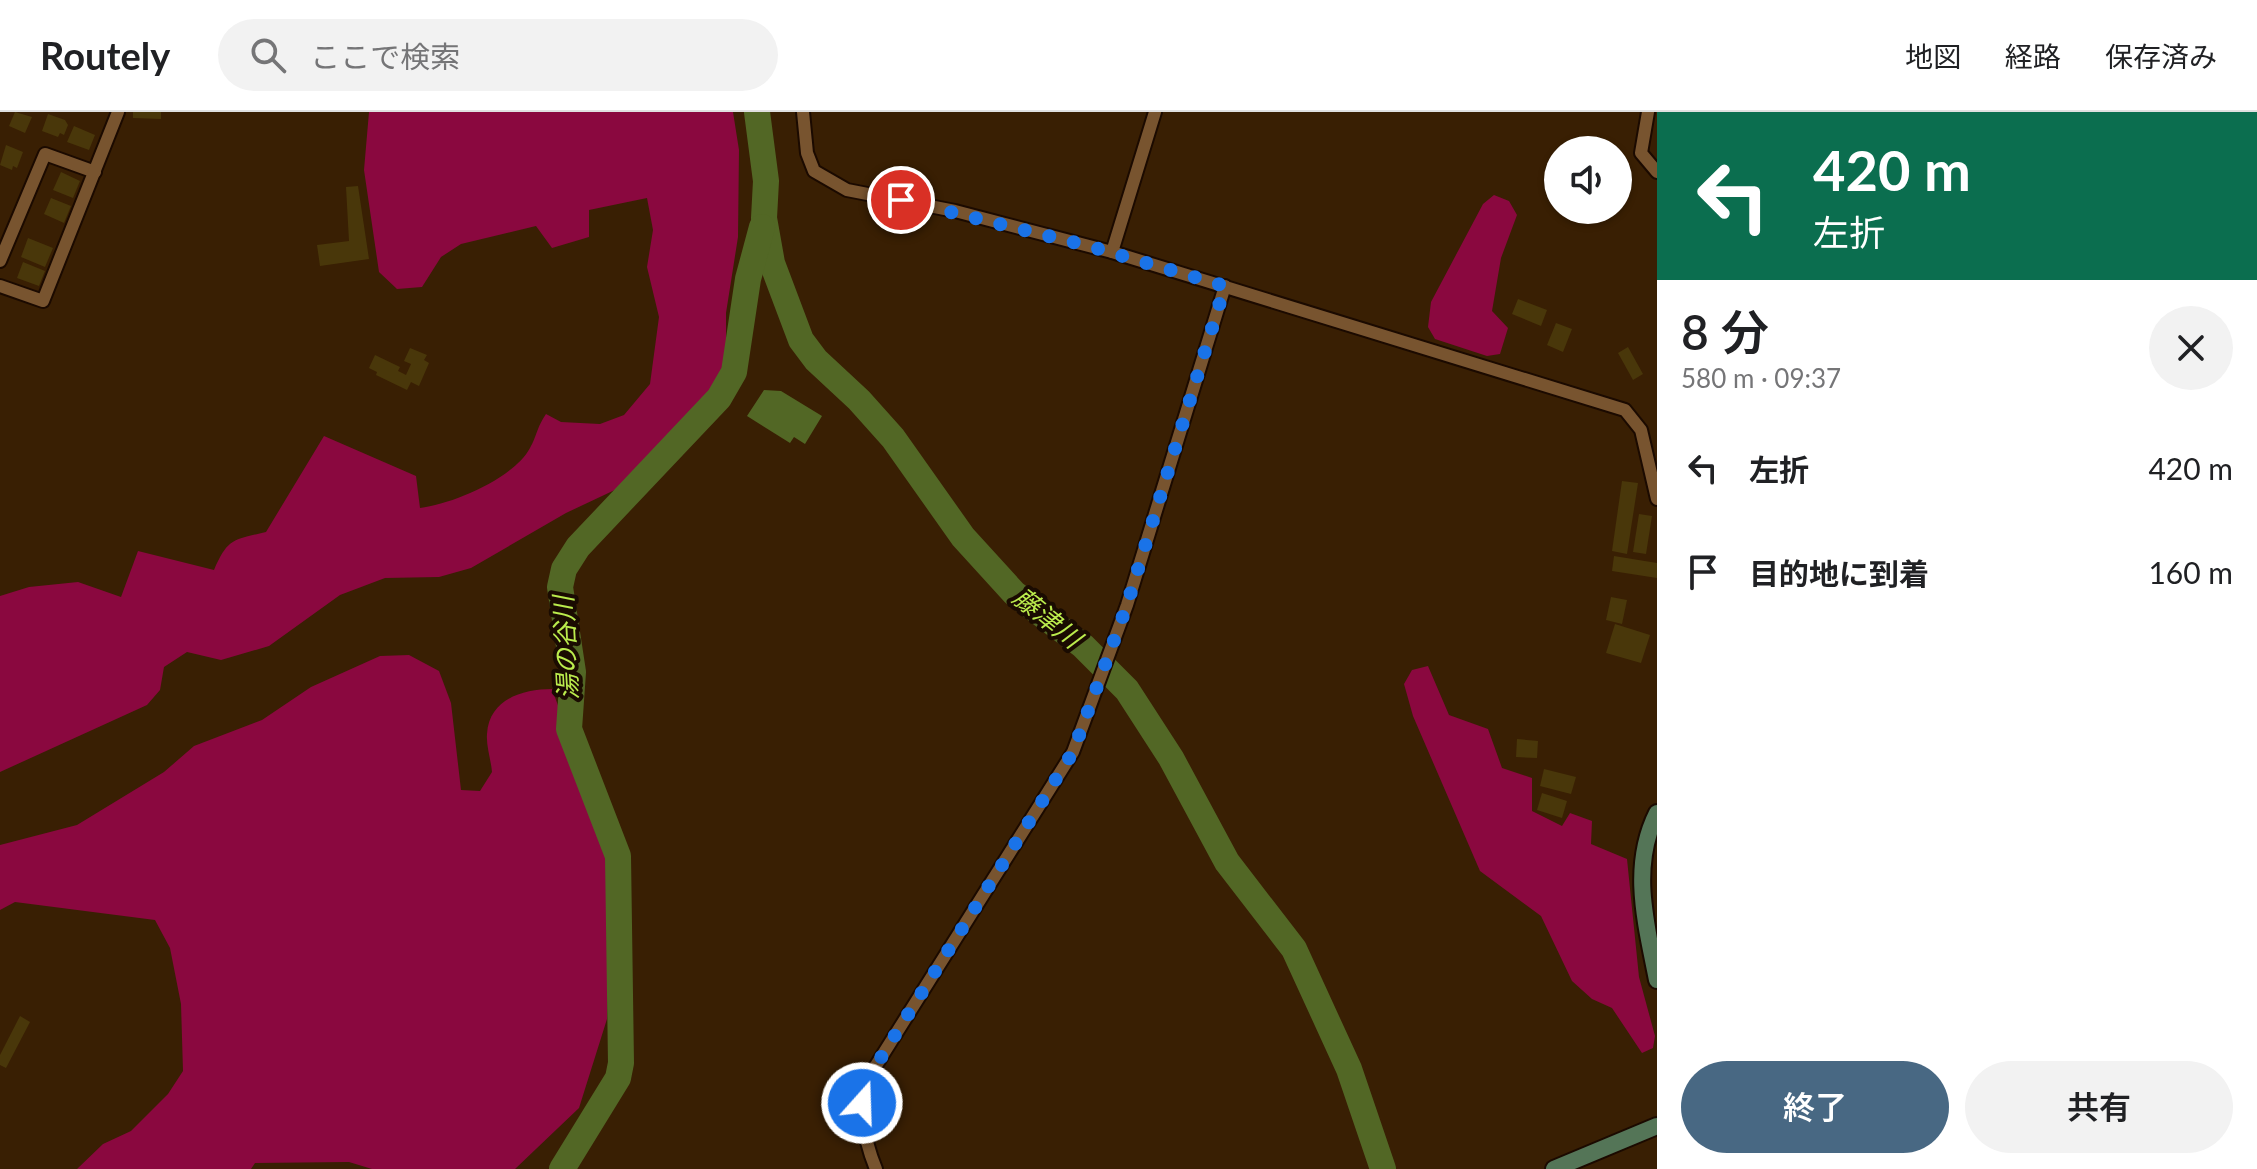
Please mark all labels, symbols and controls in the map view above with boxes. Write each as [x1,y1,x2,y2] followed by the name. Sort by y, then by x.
[218,19,778,91] search box
[40,32,170,78] text: Routely
[246,33,290,77] icon: search
[310,38,460,74] text: ここで検索
[1905,39,1961,73] text: 地図
[2005,39,2061,73] text: 経路
[2105,39,2217,73] text: 保存済み
[1544,136,1632,224] map controls
[1544,136,1632,224] button: sound
[1813,136,1971,203] text: 420 m
[1681,144,1785,248] icon: left
[867,166,935,234] pin
[879,178,923,222] icon: arrive
[1813,210,1885,254] text: 左折
[1681,303,1769,360] text: 8 分
[2149,306,2233,390] button: close
[1681,362,1841,394] text: 580 m · 09:37
[1681,446,1725,490] icon: left
[2148,450,2233,486] text: 420 m
[1749,451,1809,487] text: 左折
[1681,550,1725,594] icon: arrive
[2148,554,2233,590] text: 160 m
[1749,555,1929,591] text: 目的地に到着
[1007,580,1090,656] water label: 藤津川
[546,592,584,701] water label: 湯の谷川
[820,1061,904,1145] position arrow
[1681,1061,1949,1153] button: 終了
[1965,1061,2233,1153] button: 共有

